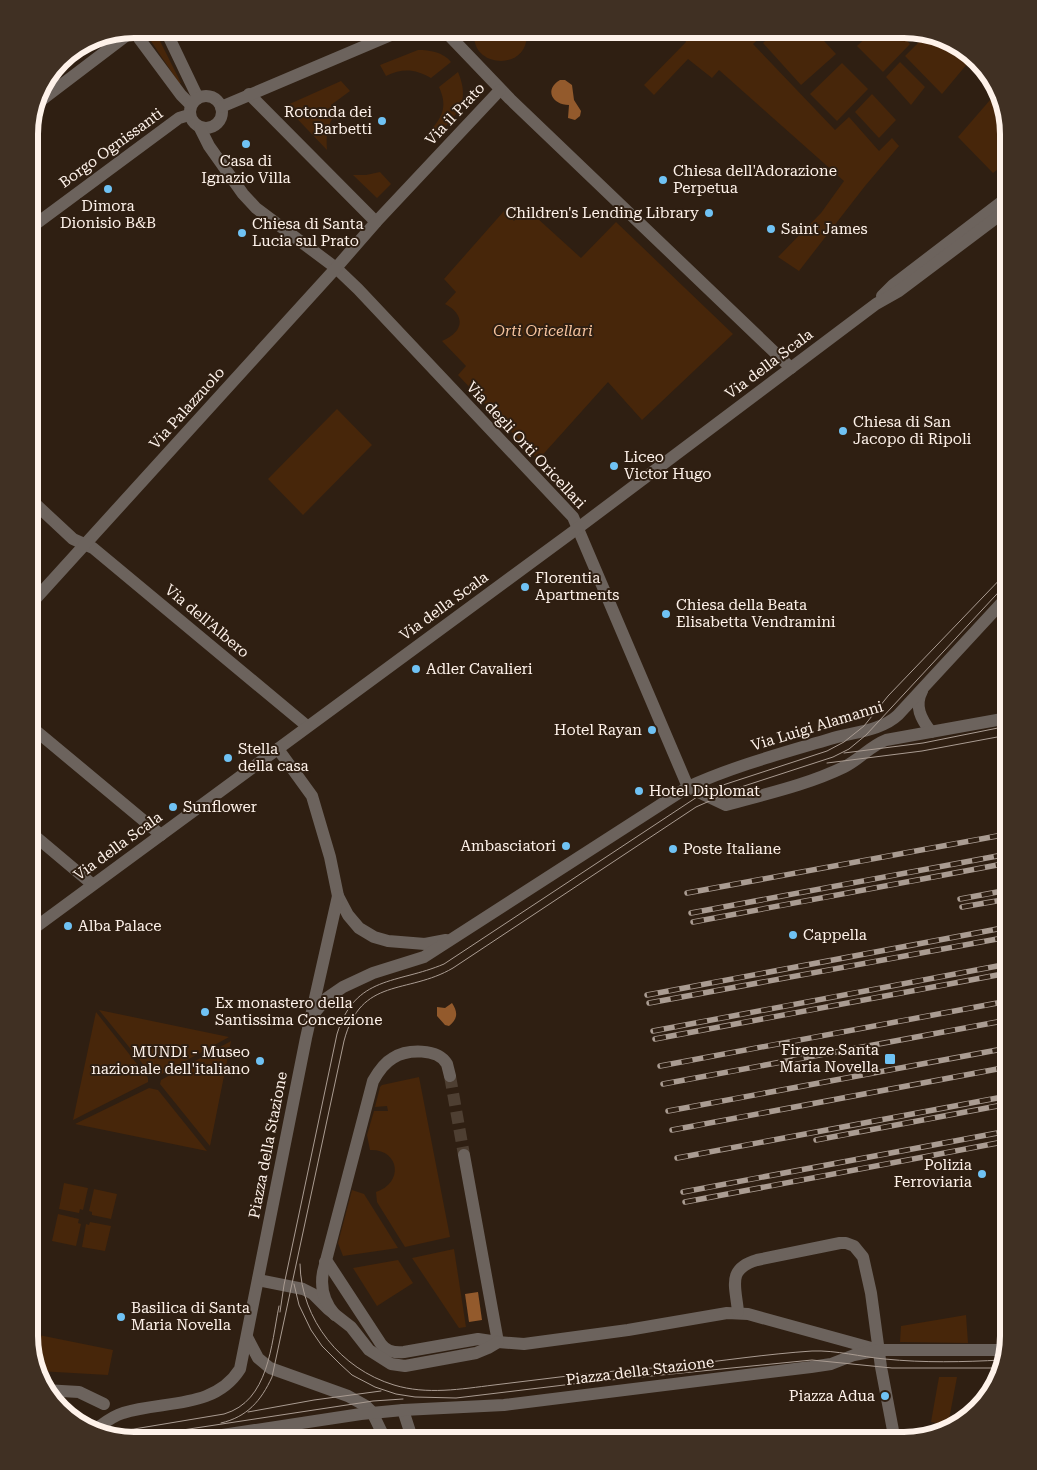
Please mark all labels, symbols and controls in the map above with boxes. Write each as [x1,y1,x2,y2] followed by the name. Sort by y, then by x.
[422,79,488,149] street label: Via il Prato
[284,103,372,138] place label: Rotonda dei Barbetti
[56,104,166,192] street label: Borgo Ognissanti
[376,115,388,127] marker: Rotonda dei Barbetti
[240,138,252,150] marker: Casa di Ignazio Villa
[201,152,291,187] place label: Casa di Ignazio Villa
[673,162,837,197] place label: Chiesa dell'Adorazione Perpetua
[657,174,669,186] marker: Chiesa dell'Adorazione Perpetua
[102,183,114,195] marker: Dimora Dionisio B&B
[60,197,156,232] place label: Dimora Dionisio B&B
[505,204,699,222] place label: Children's Lending Library
[703,207,715,219] marker: Children's Lending Library
[252,215,364,250] place label: Chiesa di Santa Lucia sul Prato
[781,220,868,238] place label: Saint James
[765,223,777,235] marker: Saint James
[236,227,248,239] marker: Chiesa di Santa Lucia sul Prato
[493,322,593,340] park label: Orti Oricellari
[722,325,816,403] street label: Via della Scala
[146,363,228,453] street label: Via Palazzuolo
[463,378,590,512] street label: Via degli Orti Oricellari
[853,413,972,448] place label: Chiesa di San Jacopo di Ripoli
[837,425,849,437] marker: Chiesa di San Jacopo di Ripoli
[624,448,711,483] place label: Liceo Victor Hugo
[608,460,620,472] marker: Liceo Victor Hugo
[396,568,492,644] street label: Via della Scala
[535,569,620,604] place label: Florentia Apartments
[161,580,253,662] street label: Via dell'Albero
[519,581,531,593] marker: Florentia Apartments
[676,596,836,631] place label: Chiesa della Beata Elisabetta Vendramini
[660,608,672,620] marker: Chiesa della Beata Elisabetta Vendramini
[426,660,533,678] place label: Adler Cavalieri
[410,663,422,675] marker: Adler Cavalieri
[749,697,885,755] street label: Via Luigi Alamanni
[554,721,642,739] place label: Hotel Rayan
[646,724,658,736] marker: Hotel Rayan
[238,740,309,775] place label: Stella della casa
[222,752,234,764] marker: Stella della casa
[649,782,760,800] place label: Hotel Diplomat
[633,785,645,797] marker: Hotel Diplomat
[183,798,257,816] place label: Sunflower
[167,801,179,813] marker: Sunflower
[70,808,166,884] street label: Via della Scala
[461,837,556,855] place label: Ambasciatori
[560,840,572,852] marker: Ambasciatori
[683,840,781,858] place label: Poste Italiane
[667,843,679,855] marker: Poste Italiane
[78,917,161,935] place label: Alba Palace
[62,920,74,932] marker: Alba Palace
[803,926,867,944] place label: Cappella
[787,929,799,941] marker: Cappella
[215,994,382,1029] place label: Ex monastero della Santissima Concezione
[199,1006,211,1018] marker: Ex monastero della Santissima Concezione
[779,1041,879,1076] place label: Firenze Santa Maria Novella
[91,1043,250,1078] place label: MUNDI - Museo nazionale dell'italiano
[883,1052,897,1066] marker: Firenze Santa Maria Novella
[254,1055,266,1067] marker: MUNDI - Museo nazionale dell'italiano
[245,1070,291,1220] street label: Piazza della Stazione
[894,1156,972,1191] place label: Polizia Ferroviaria
[976,1168,988,1180] marker: Polizia Ferroviaria
[131,1299,250,1334] place label: Basilica di Santa Maria Novella
[115,1311,127,1323] marker: Basilica di Santa Maria Novella
[565,1353,715,1389] street label: Piazza della Stazione
[789,1387,875,1405] place label: Piazza Adua
[879,1390,891,1402] marker: Piazza Adua

